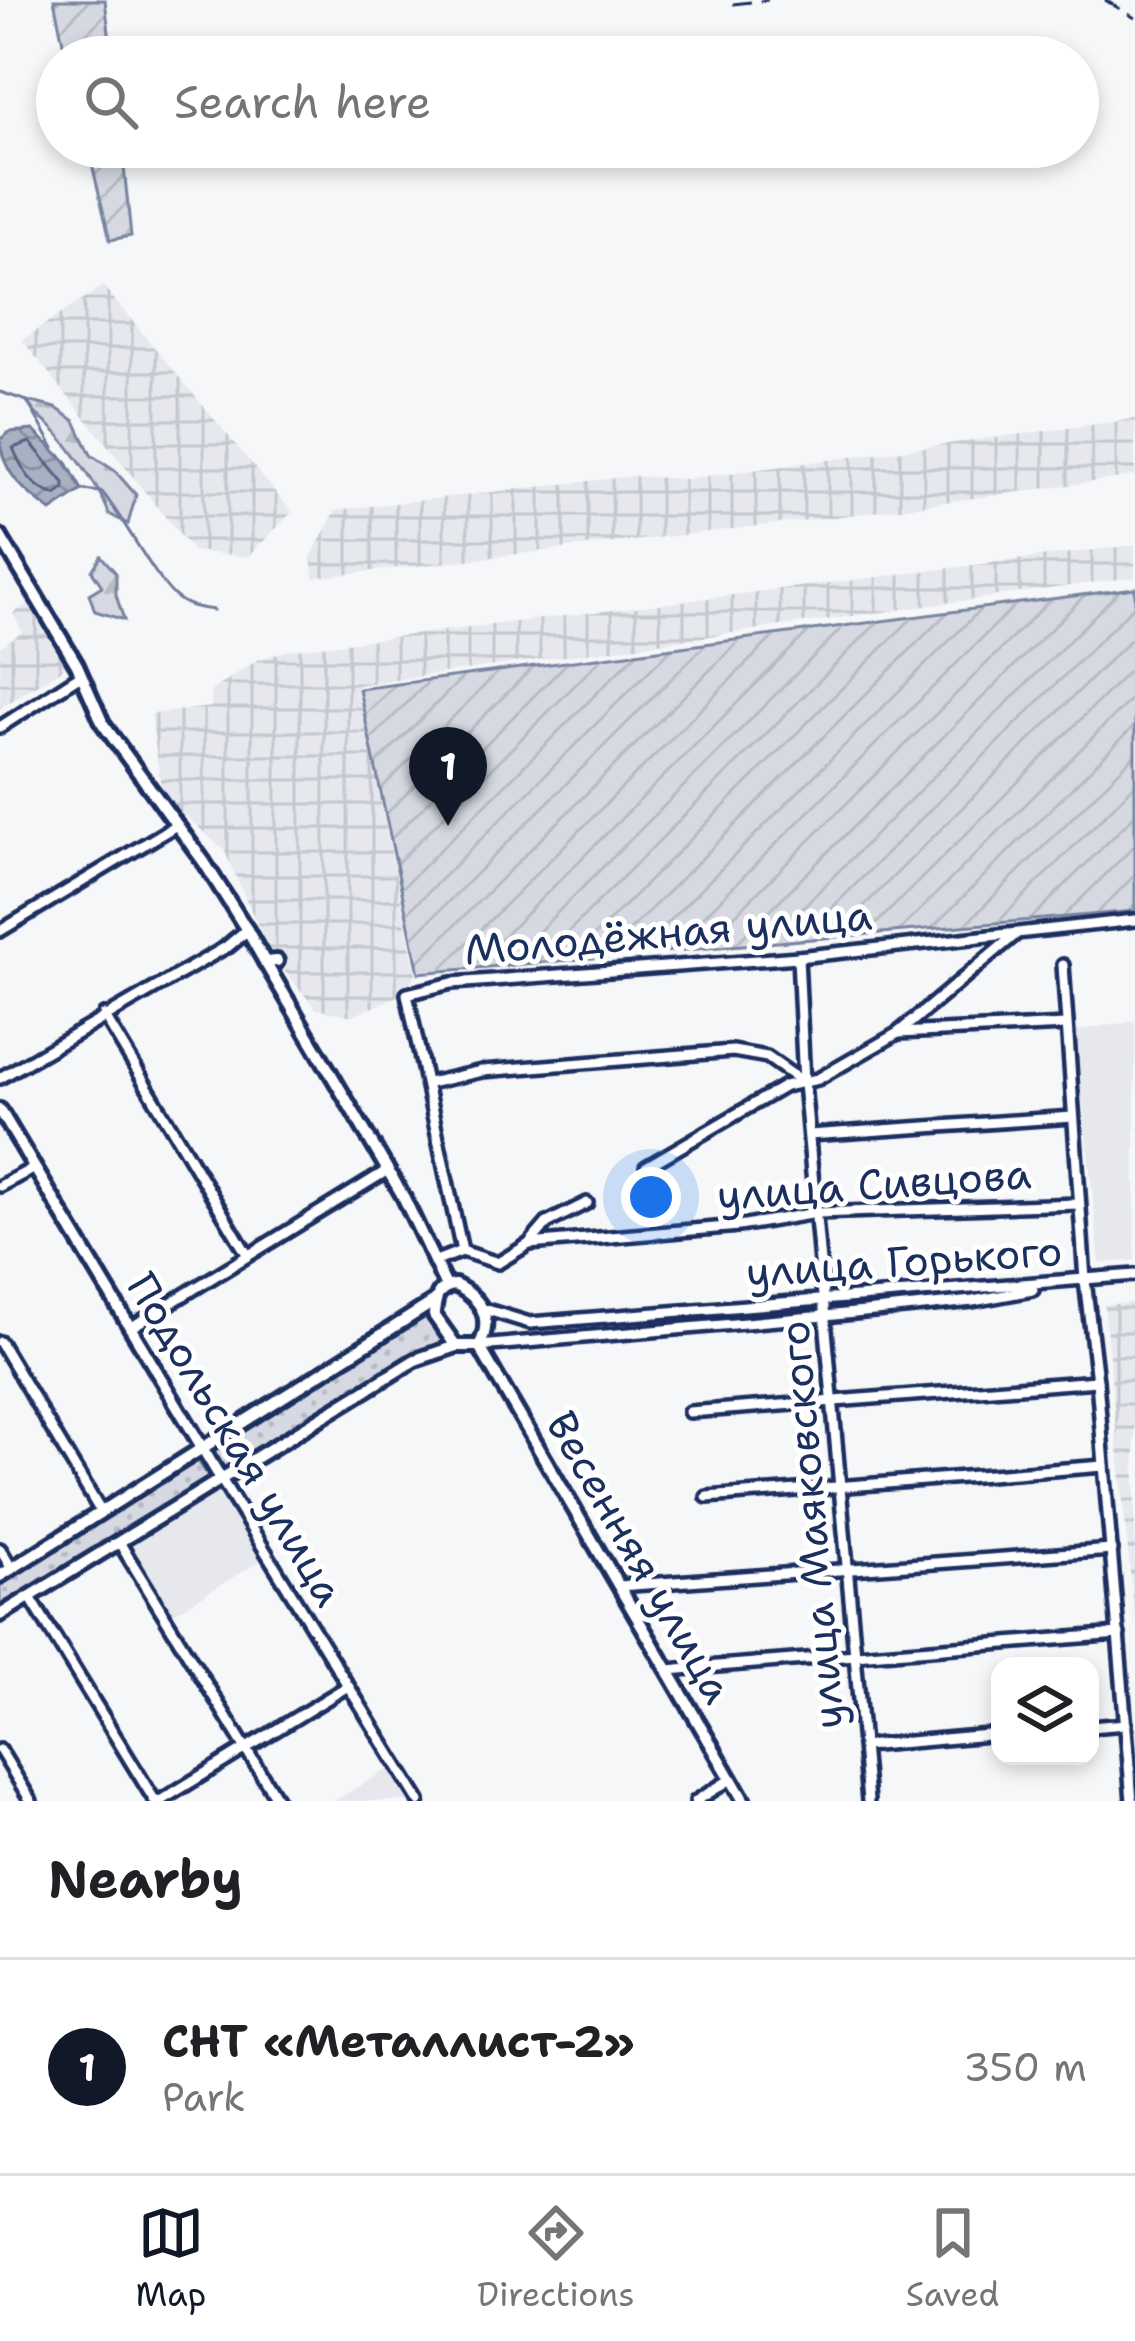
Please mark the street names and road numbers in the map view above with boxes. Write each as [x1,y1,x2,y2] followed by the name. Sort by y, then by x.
[462,886,874,978] street label: Молодёжная улица
[715,1145,1033,1223] street label: улица Сивцова
[744,1222,1064,1300] street label: улица Горького
[114,1262,358,1616] street label: Подольская улица
[765,1319,857,1731] street label: улица Маяковского
[534,1401,746,1713] street label: Весенняя улица

